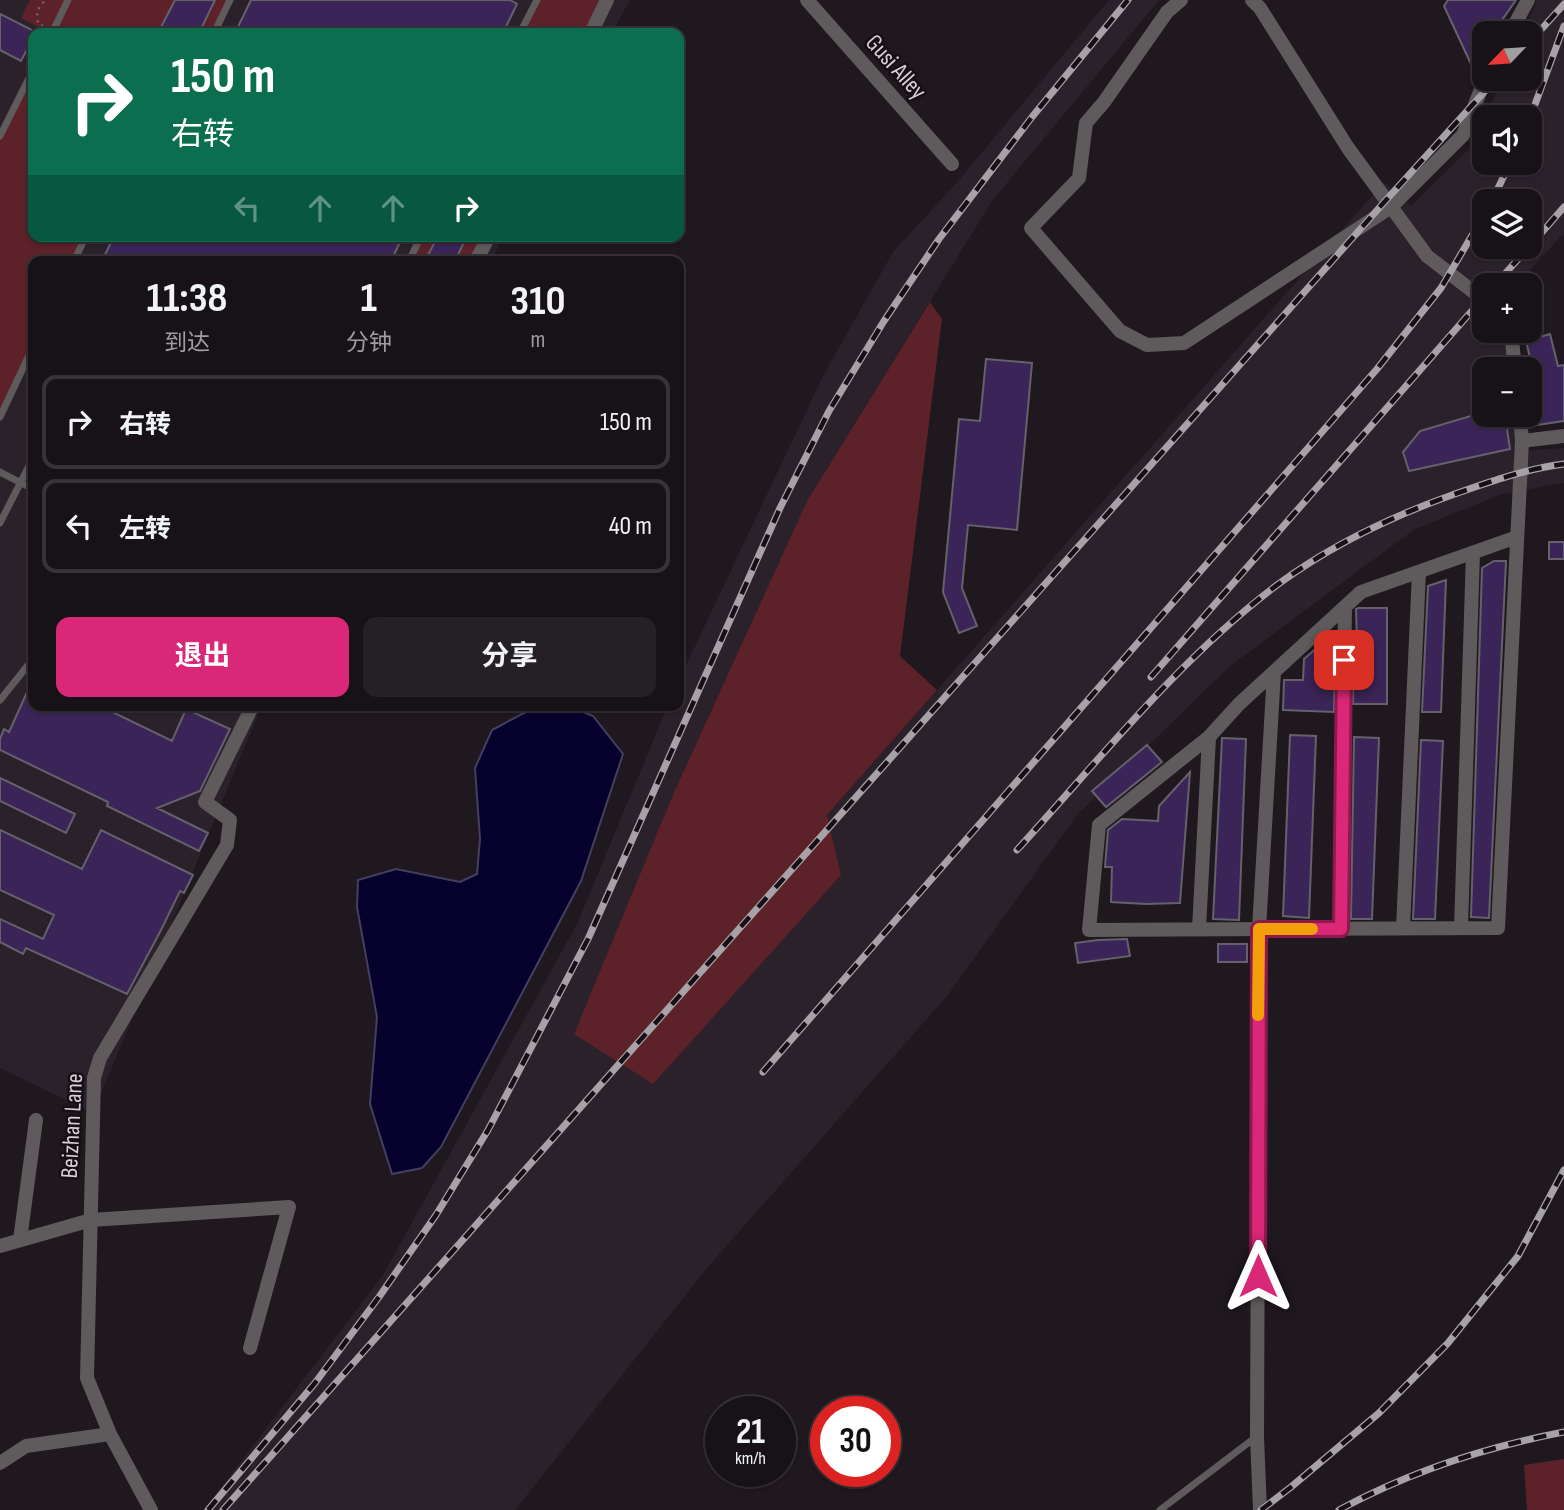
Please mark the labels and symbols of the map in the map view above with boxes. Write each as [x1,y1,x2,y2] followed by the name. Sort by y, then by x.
[1472,21,1542,91] north arrow
[859,29,933,105] street label: Gusi Alley
[1314,630,1374,690] pin
[55,1073,89,1179] street label: Beizhan Lane
[1221,1239,1295,1313] position arrow
[810,1396,901,1487] speed limit sign: 30

